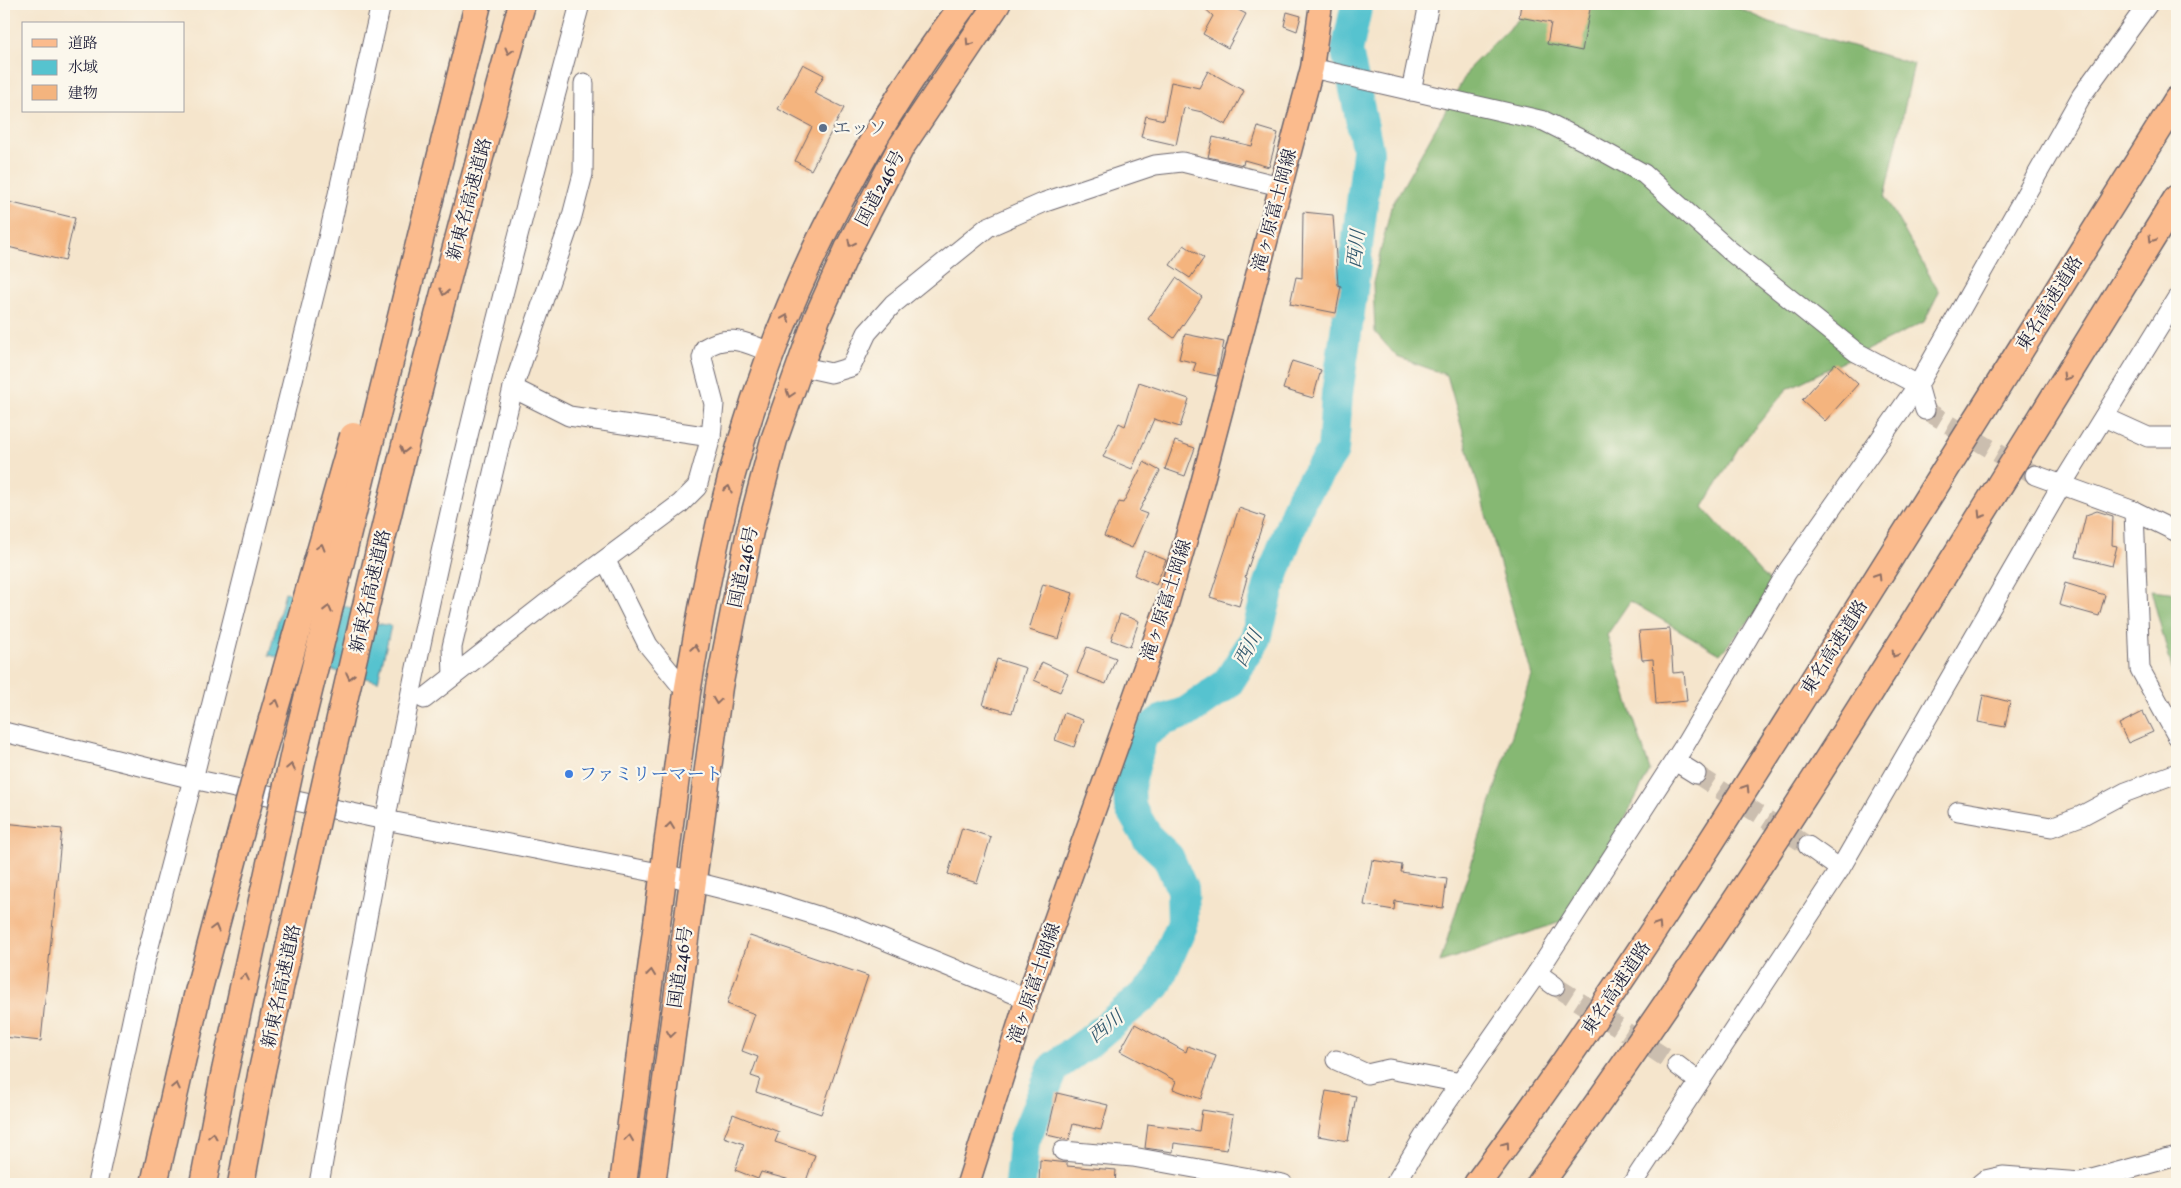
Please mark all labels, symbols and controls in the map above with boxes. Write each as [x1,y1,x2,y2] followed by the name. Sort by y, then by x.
[22,22,185,112] legend
[68,34,98,55] text: 道路
[966,38,975,47] one-way arrow
[504,46,514,54] one-way arrow
[68,58,98,79] text: 水域
[68,84,98,105] text: 建物
[833,117,887,142] place label: エッソ
[817,122,829,134] marker: エッソ
[442,135,499,263] street label: 新東名高速道路
[851,146,912,231] street label: 国道246号
[1247,146,1304,274] street label: 滝ヶ原富士岡線
[1342,227,1372,270] water label: 西川
[2148,234,2158,243] one-way arrow
[847,238,857,247] one-way arrow
[2011,251,2089,356] street label: 東名高速道路
[439,288,450,297] one-way arrow
[780,314,791,323] one-way arrow
[2063,372,2072,381] one-way arrow
[785,389,795,397] one-way arrow
[399,445,410,454] one-way arrow
[723,485,733,493] one-way arrow
[1977,510,1987,519] one-way arrow
[724,524,765,610] street label: 国道246号
[345,527,398,656] street label: 新東名高速道路
[1136,537,1199,664] street label: 滝ヶ原富士岡線
[315,544,325,552] one-way arrow
[1872,572,1882,581] one-way arrow
[1796,595,1874,700] street label: 東名高速道路
[322,604,333,613] one-way arrow
[1228,624,1270,672] water label: 西川
[689,643,699,652] one-way arrow
[1892,648,1901,657] one-way arrow
[345,671,356,680] one-way arrow
[713,696,723,705] one-way arrow
[270,699,281,708] one-way arrow
[285,763,295,771] one-way arrow
[579,763,723,788] place label: ファミリーマート
[563,768,575,780] marker: ファミリーマート
[1739,784,1749,793] one-way arrow
[664,822,675,830] one-way arrow
[1003,920,1068,1047] street label: 滝ヶ原富士岡線
[1652,921,1661,930] one-way arrow
[257,922,308,1051] street label: 新東名高速道路
[209,923,220,932] one-way arrow
[663,924,700,1010] street label: 国道246号
[1577,937,1658,1041] street label: 東名高速道路
[645,969,656,977] one-way arrow
[240,973,250,982] one-way arrow
[1083,1004,1131,1050] water label: 西川
[667,1029,677,1038] one-way arrow
[170,1081,181,1090] one-way arrow
[207,1132,217,1141] one-way arrow
[624,1133,634,1142] one-way arrow
[1501,1142,1509,1151] one-way arrow

